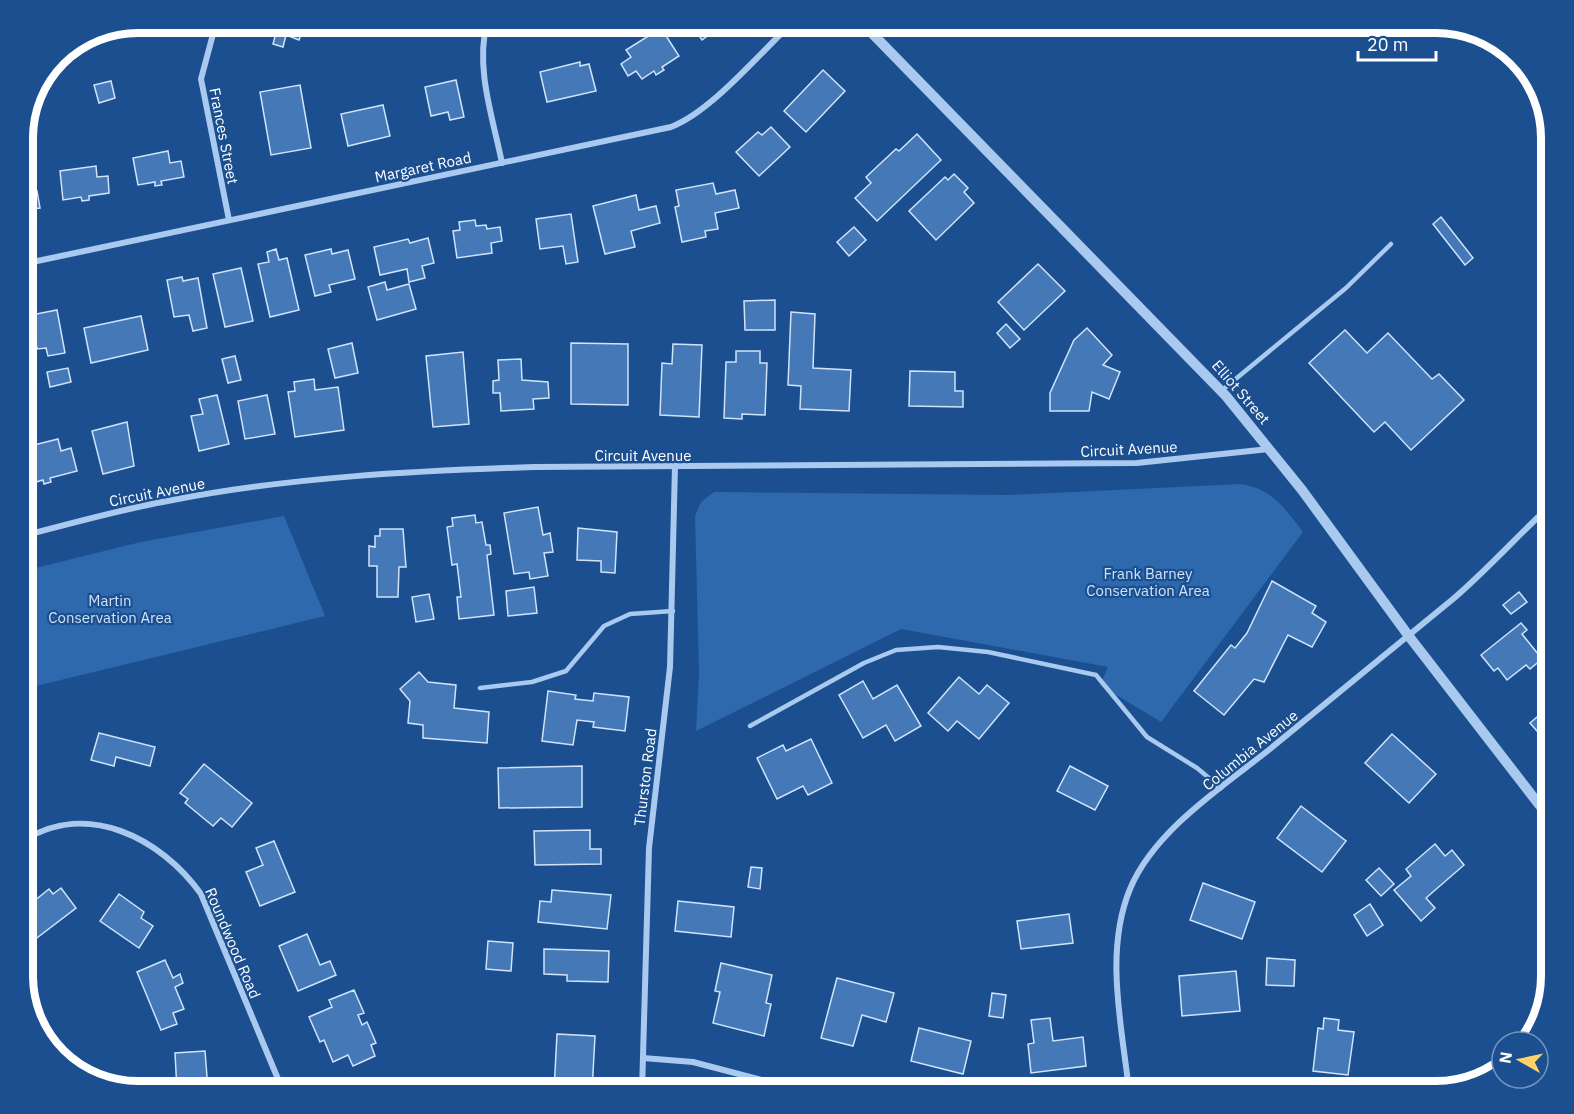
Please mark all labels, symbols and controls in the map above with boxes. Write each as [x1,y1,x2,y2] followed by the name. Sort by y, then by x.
[1358,24,1436,62] scale bar
[1367,33,1409,56] text: 20 m
[205,86,243,186] street label: Frances Street
[373,147,473,187] street label: Margaret Road
[1208,356,1274,428] street label: Elliot Street
[1080,437,1178,461] street label: Circuit Avenue
[594,446,692,465] street label: Circuit Avenue
[107,473,207,511] street label: Circuit Avenue
[1086,564,1210,600] park label: Frank Barney Conservation Area
[48,591,172,627] park label: Martin Conservation Area
[1198,706,1302,794] street label: Columbia Avenue
[630,727,660,827] street label: Thurston Road
[201,885,265,1001] street label: Roundwood Road
[1490,1030,1550,1090] north arrow
[1494,1050,1516,1065] text: N

